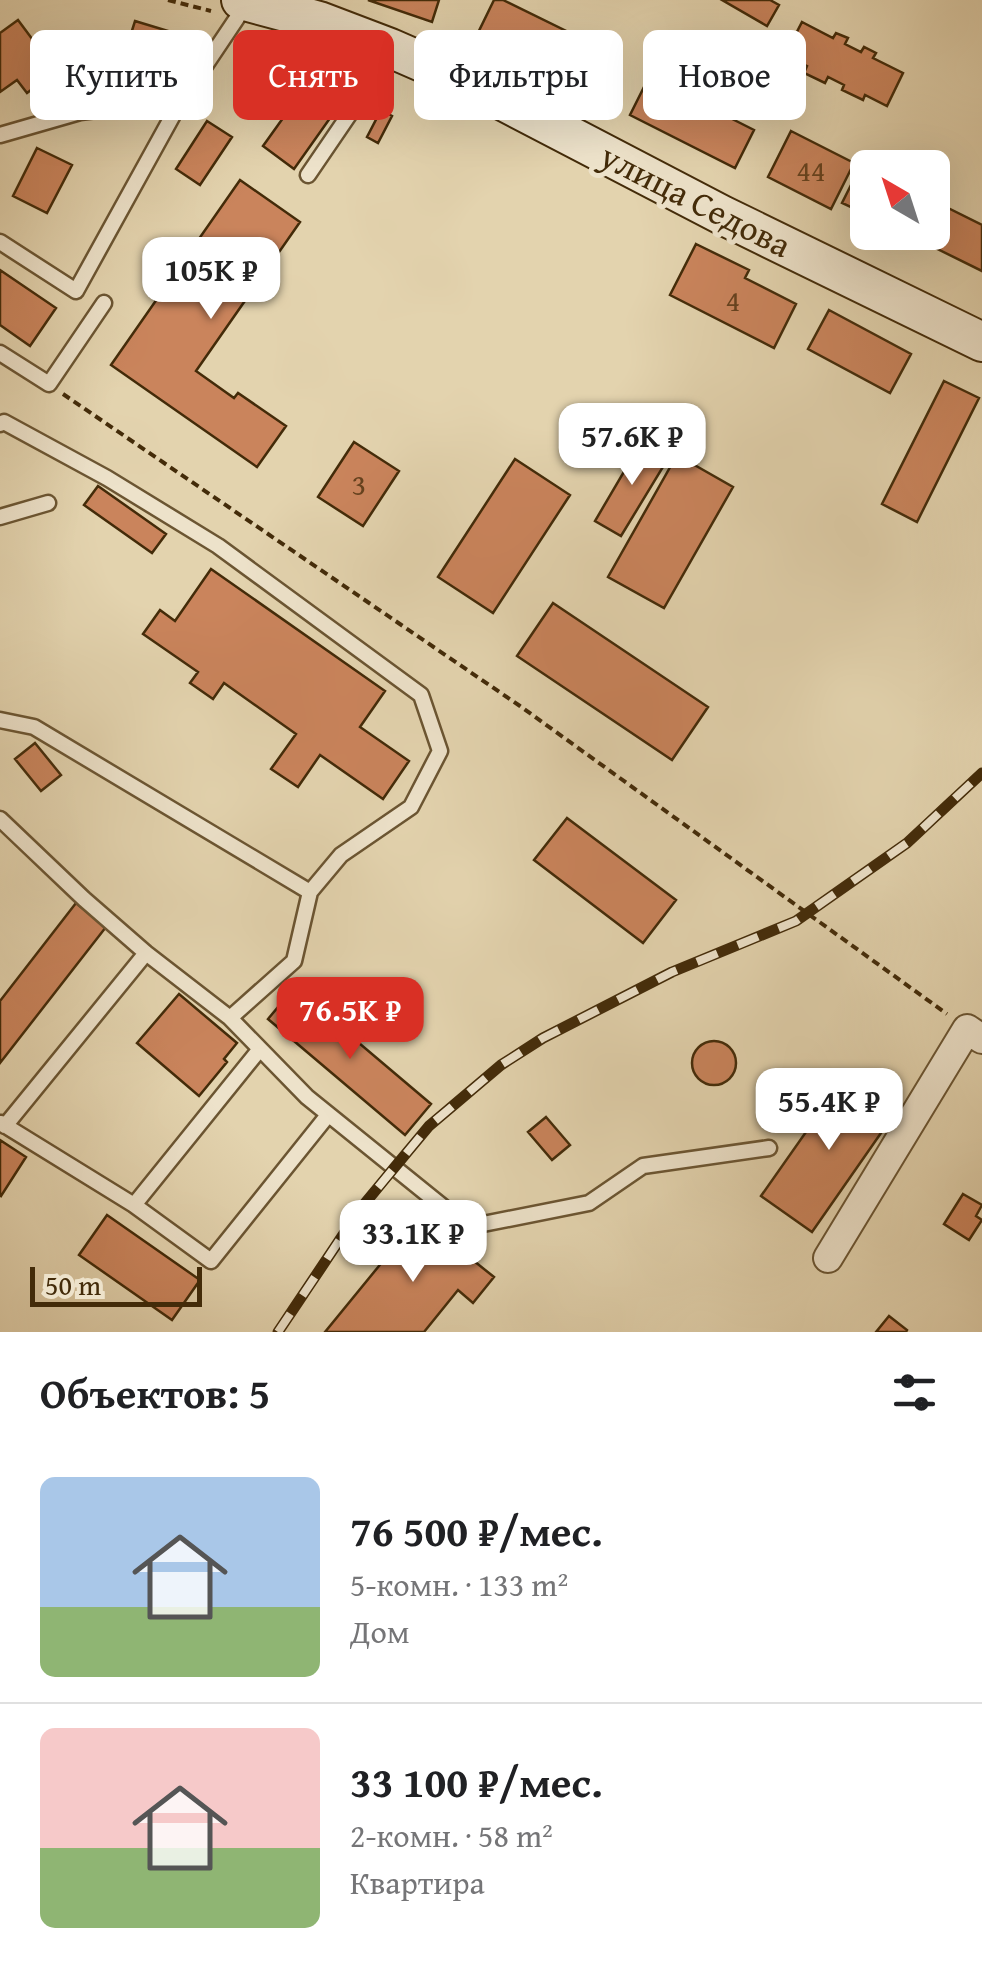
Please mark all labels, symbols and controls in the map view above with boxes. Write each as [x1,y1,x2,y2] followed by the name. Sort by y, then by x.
[30,30,213,120] chip: Купить
[233,30,394,120] chip: Снять
[414,30,623,120] chip: Фильтры
[643,30,806,120] chip: Новое
[591,130,801,270] street label: улица Седова
[797,148,825,192] house number: 44
[850,150,950,250] north arrow
[850,150,950,250] map controls
[130,237,292,322] pin: 105K ₽
[164,246,258,293] text: 105K ₽
[726,278,740,322] house number: 4
[540,403,724,488] pin: 57.6K ₽
[581,412,683,459] text: 57.6K ₽
[352,462,366,506] house number: 3
[258,977,442,1062] pin: 76.5K ₽
[299,986,401,1033] text: 76.5K ₽
[737,1068,921,1153] pin: 55.4K ₽
[778,1077,880,1124] text: 55.4K ₽
[321,1200,505,1285] pin: 33.1K ₽
[362,1209,464,1256] text: 33.1K ₽
[30,1262,202,1306] scale bar
[45,1264,101,1305] text: 50 m
[40,1362,270,1423] text: Объектов: 5
[887,1365,942,1420] icon: filters
[350,1500,603,1561] text: 76 500 ₽/мес.
[120,1517,240,1637] icon: home
[350,1561,568,1608] text: 5-комн. · 133 m²
[350,1608,410,1655] text: Дом
[350,1751,603,1812] text: 33 100 ₽/мес.
[120,1768,240,1888] icon: home
[350,1812,553,1859] text: 2-комн. · 58 m²
[350,1859,485,1906] text: Квартира

